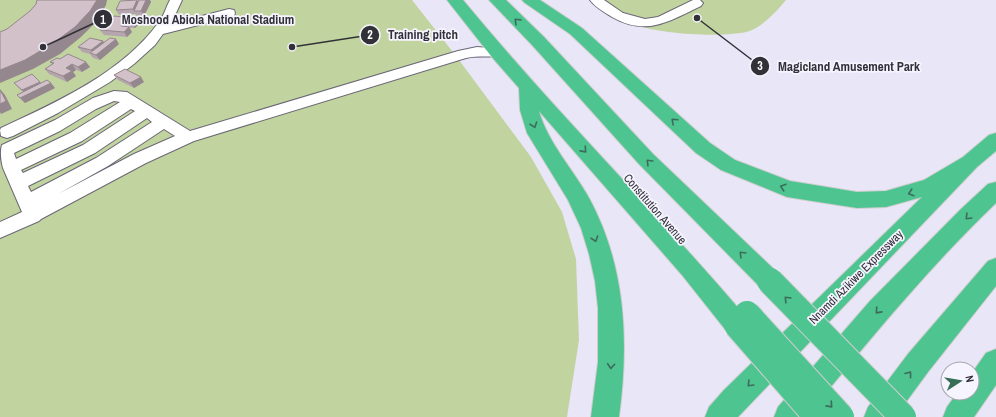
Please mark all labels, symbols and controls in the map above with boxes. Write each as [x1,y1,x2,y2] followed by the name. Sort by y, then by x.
[93,7,302,32] callout: Moshood Abiola National Stadium
[122,11,294,28] text: Moshood Abiola National Stadium
[100,12,106,28] text: 1
[514,18,522,26] one-way arrow
[360,22,466,47] callout: Training pitch
[388,26,458,43] text: Training pitch
[367,27,373,43] text: 2
[750,54,928,79] callout: Magicland Amusement Park
[757,58,763,74] text: 3
[778,58,920,75] text: Magicland Amusement Park
[671,119,678,126] one-way arrow
[529,121,537,128] one-way arrow
[580,145,587,153] one-way arrow
[647,159,654,167] one-way arrow
[620,170,690,248] street label: Constitution Avenue
[780,183,787,192] one-way arrow
[908,188,915,196] one-way arrow
[965,212,973,220] one-way arrow
[805,226,907,328] street label: Nnamdi Azikiwe Expressway
[590,235,599,242] one-way arrow
[739,251,747,259] one-way arrow
[784,296,792,304] one-way arrow
[875,306,882,313] one-way arrow
[940,361,980,401] north arrow
[607,363,616,369] one-way arrow
[905,372,912,379] one-way arrow
[962,374,977,384] text: N
[747,379,755,387] one-way arrow
[825,400,832,407] one-way arrow

